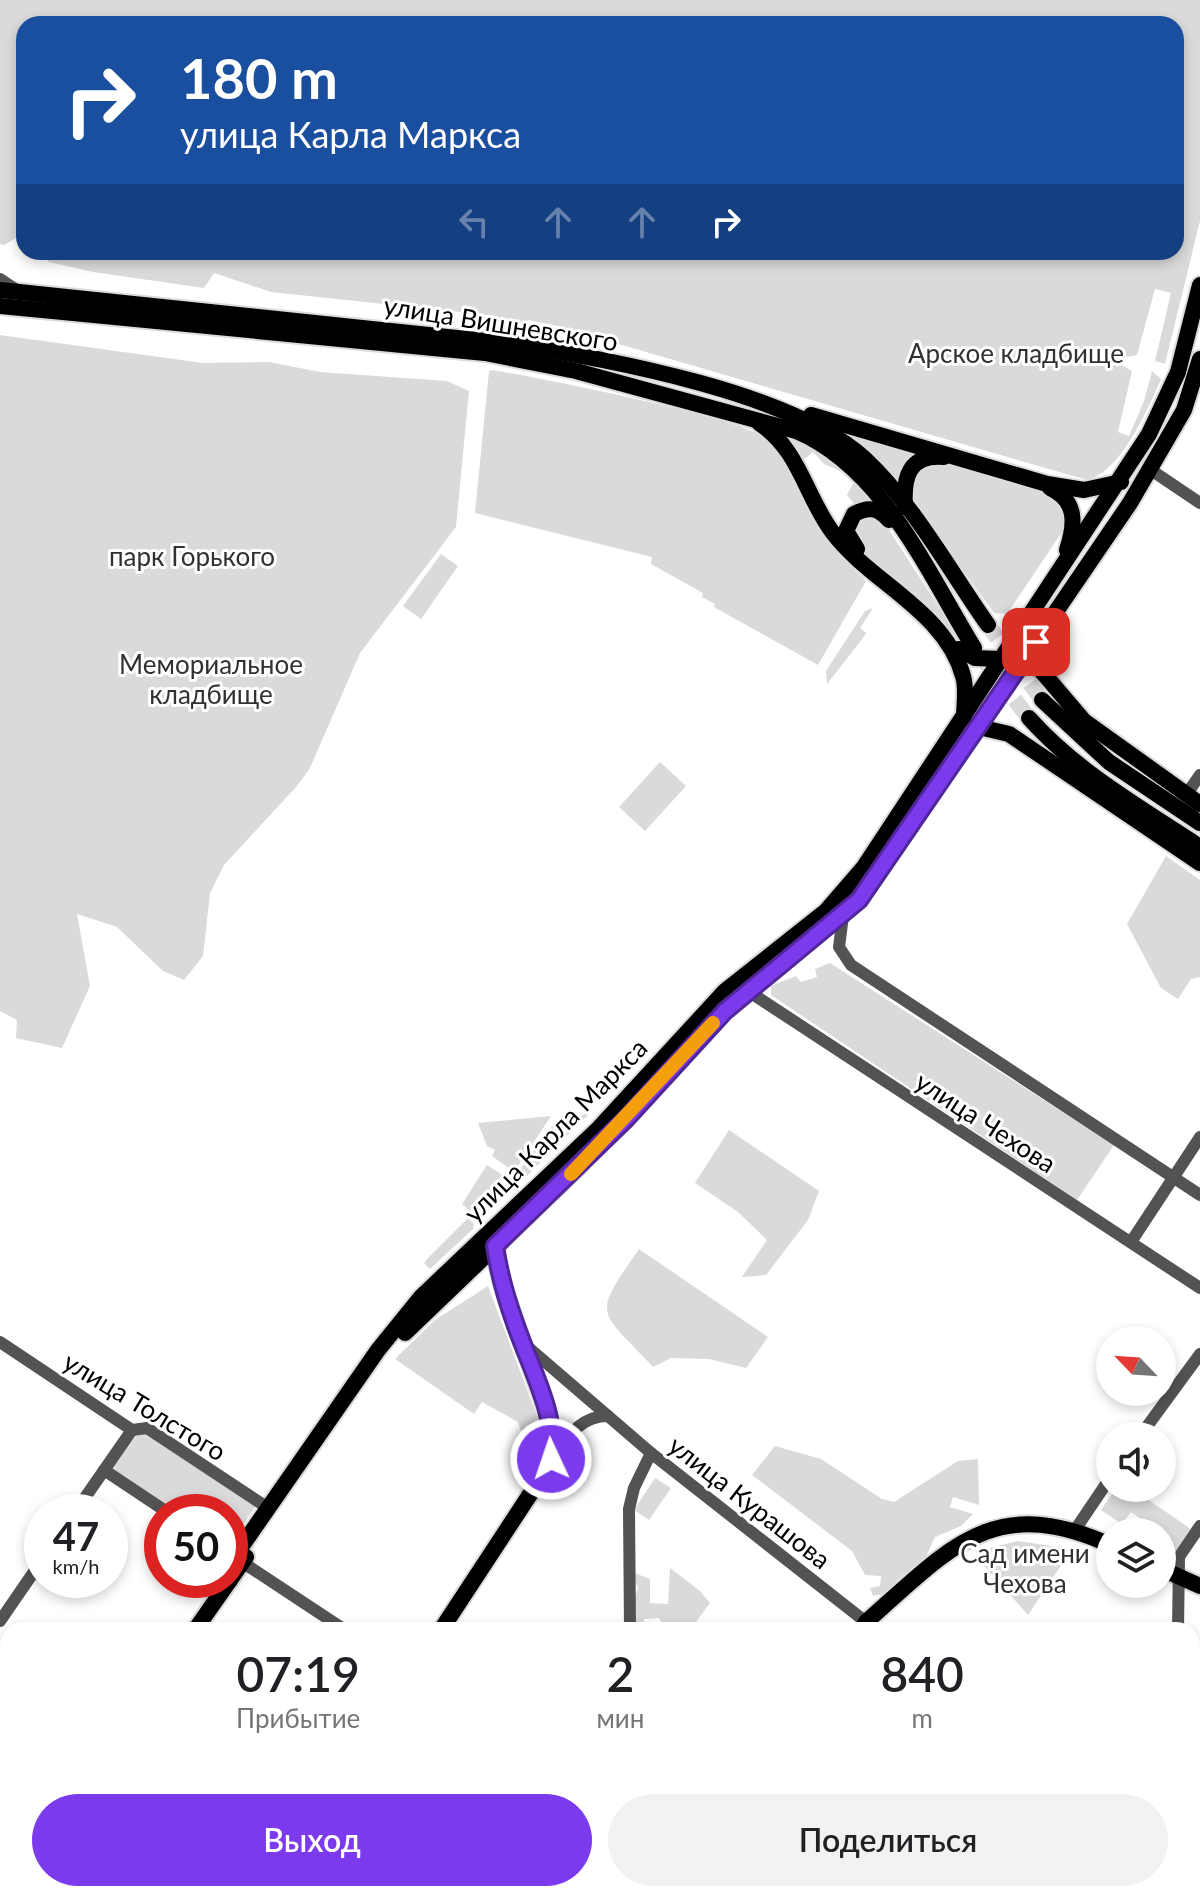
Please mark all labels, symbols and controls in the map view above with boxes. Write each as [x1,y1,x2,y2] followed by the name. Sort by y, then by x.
[180,44,338,111] text: 180 m
[48,48,152,152] icon: right
[180,112,521,156] text: улица Карла Маркса
[452,200,496,244] icon: left
[536,200,580,244] icon: ahead
[620,200,664,244] icon: ahead
[704,200,748,244] icon: right
[382,289,620,357] street label: улица Вишневского
[908,337,1124,369] park label: Арское кладбище
[109,540,275,572] park label: парк Горького
[1002,608,1070,676] pin
[1014,620,1058,664] icon: arrive
[119,648,303,710] park label: Мемориальное кладбище
[457,1032,653,1228] street label: улица Карла Маркса
[910,1065,1062,1179] street label: улица Чехова
[1096,1326,1176,1406] north arrow
[1096,1326,1176,1598] map controls
[58,1345,232,1467] street label: улица Толстого
[509,1417,593,1501] position arrow
[1096,1422,1176,1502] button: sound
[663,1429,837,1575] street label: улица Курашова
[144,1494,248,1598] speed limit sign: 50
[53,1512,99,1560] text: 47
[1096,1518,1176,1598] button: layers
[960,1537,1090,1599] park label: Сад имени Чехова
[53,1554,99,1578] text: km/h
[236,1645,360,1702] text: 07:19
[606,1645,634,1702] text: 2
[880,1645,964,1702] text: 840
[236,1702,360,1734] text: Прибытие
[596,1702,644,1734] text: мин
[911,1702,933,1734] text: m
[32,1794,592,1886] button: Выход
[608,1794,1168,1886] button: Поделиться

